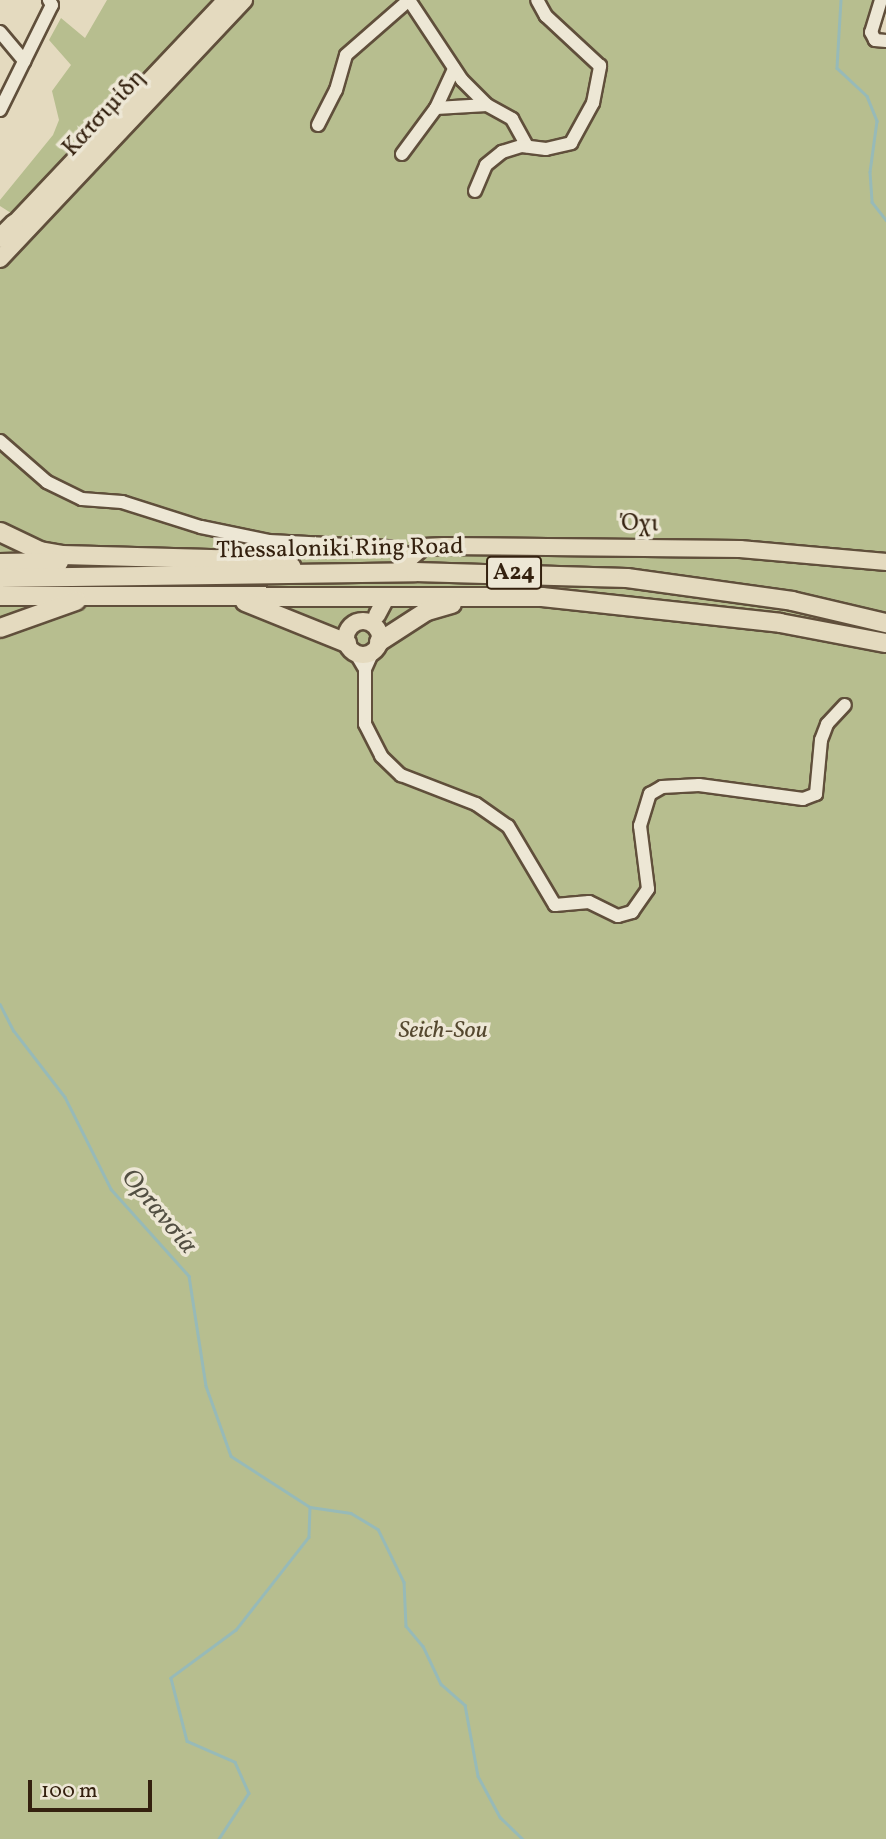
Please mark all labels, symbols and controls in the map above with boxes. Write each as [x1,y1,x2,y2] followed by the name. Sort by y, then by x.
[58,65,152,163] street label: Κατσιμίδη
[621,510,659,540] street label: Όχι
[216,533,464,567] street label: Thessaloniki Ring Road
[486,554,542,593] road number: Α24
[398,1018,488,1046] park label: Seich-Sou
[114,1163,202,1261] water label: Ορτανσία
[32,1766,156,1810] scale bar
[41,1777,98,1806] text: 100 m

